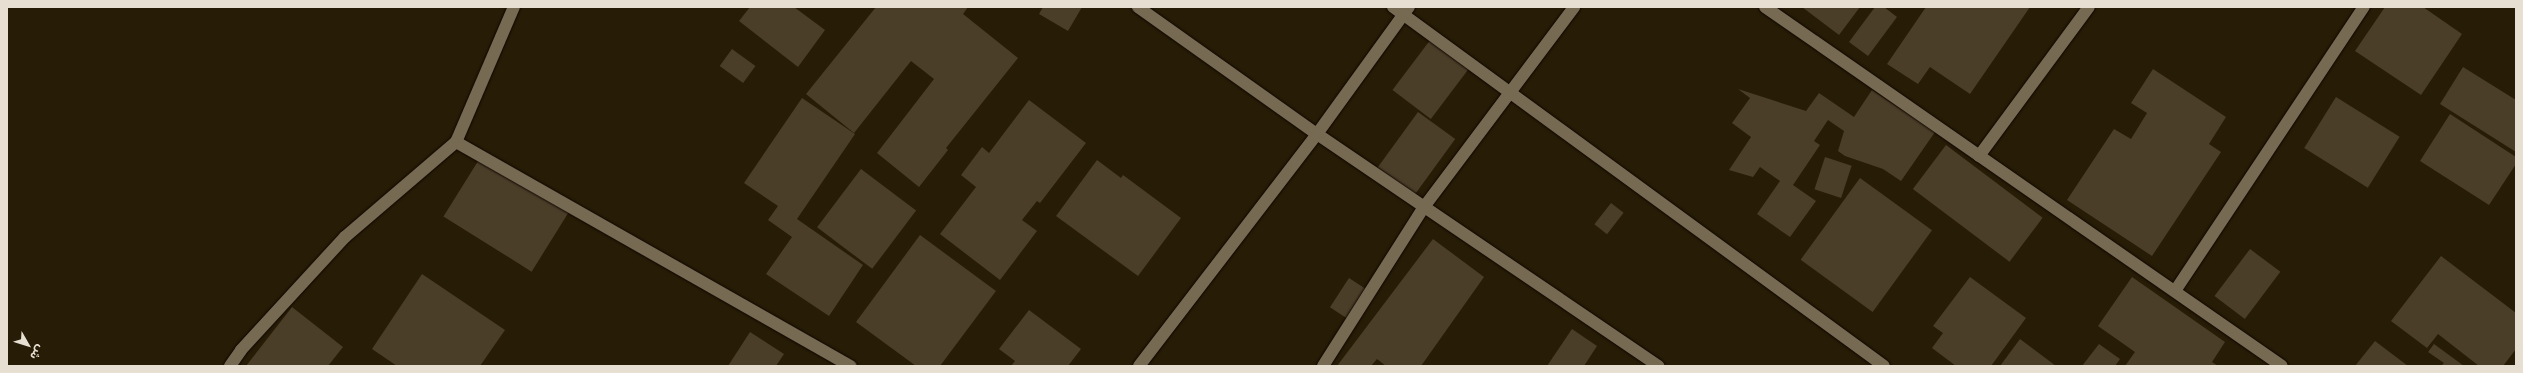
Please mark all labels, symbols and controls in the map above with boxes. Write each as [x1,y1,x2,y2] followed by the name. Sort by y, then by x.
[8,325,48,365] north arrow
[27,342,48,363] text: ش

